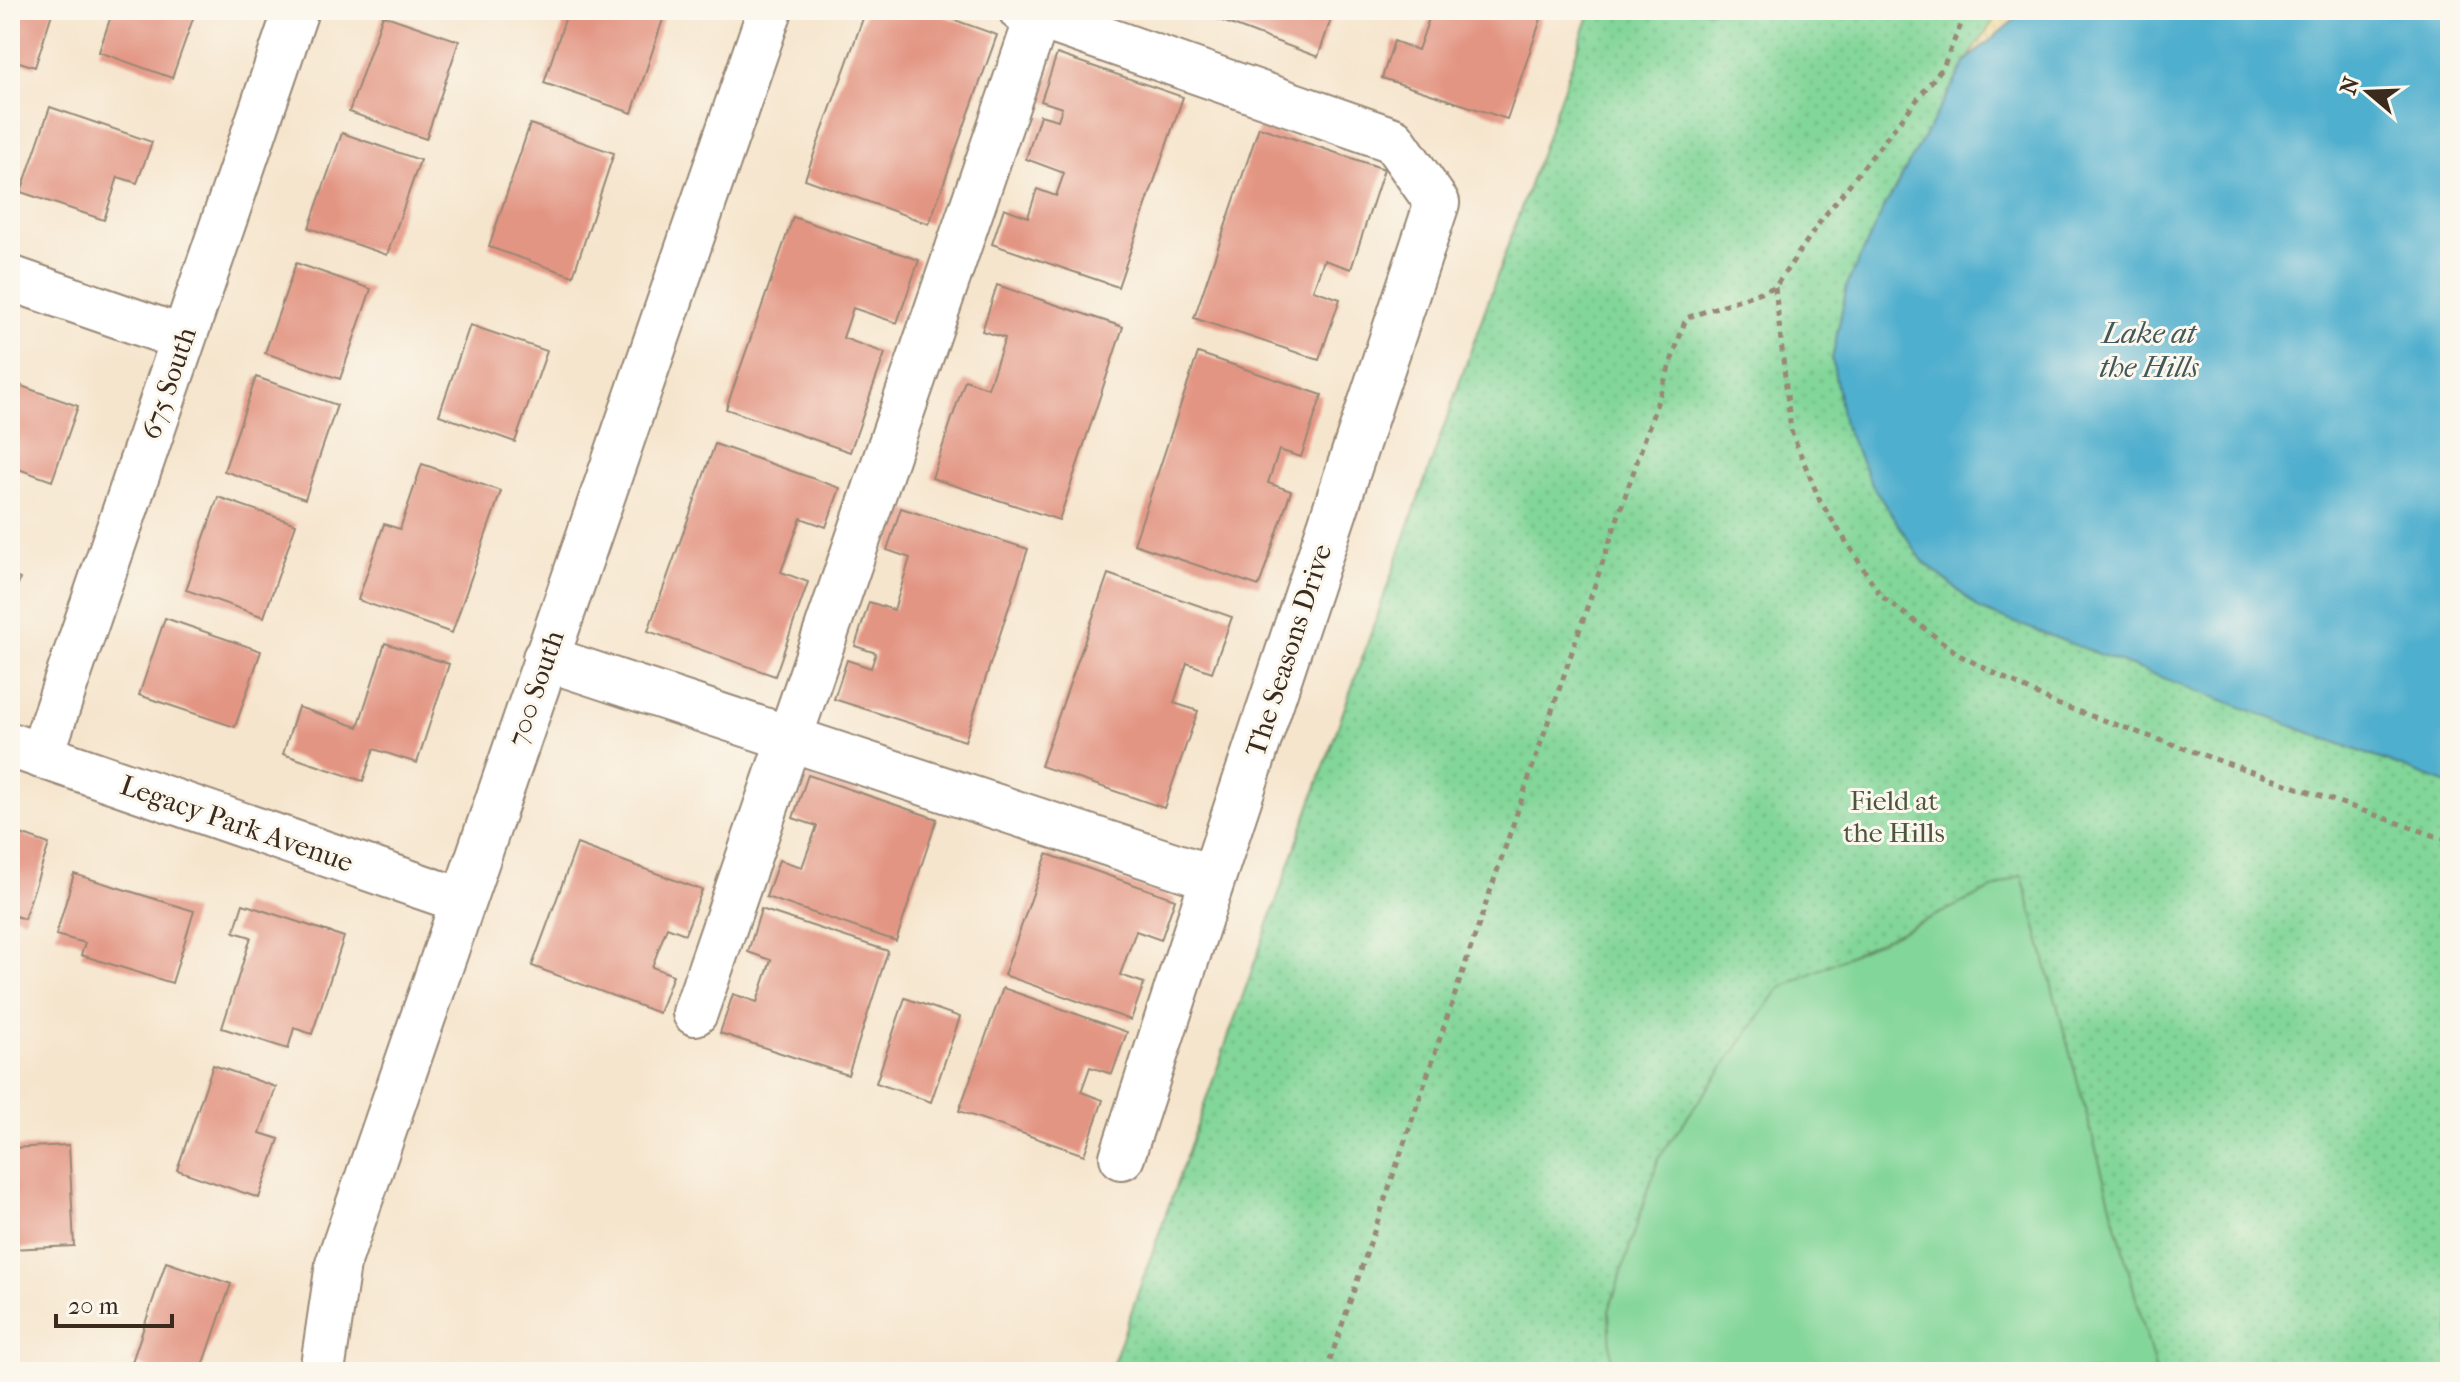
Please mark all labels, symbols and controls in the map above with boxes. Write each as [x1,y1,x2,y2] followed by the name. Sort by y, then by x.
[2328,52,2408,132] north arrow
[2335,73,2365,98] text: N
[2100,316,2199,385] water label: Lake at the Hills
[134,322,203,444] street label: 675 South
[1239,540,1338,761] street label: The Seasons Drive
[500,626,571,750] street label: 700 South
[116,768,358,879] street label: Legacy Park Avenue
[1843,784,1945,849] park label: Field at the Hills
[56,1278,172,1328] scale bar
[68,1292,119,1320] text: 20 m

